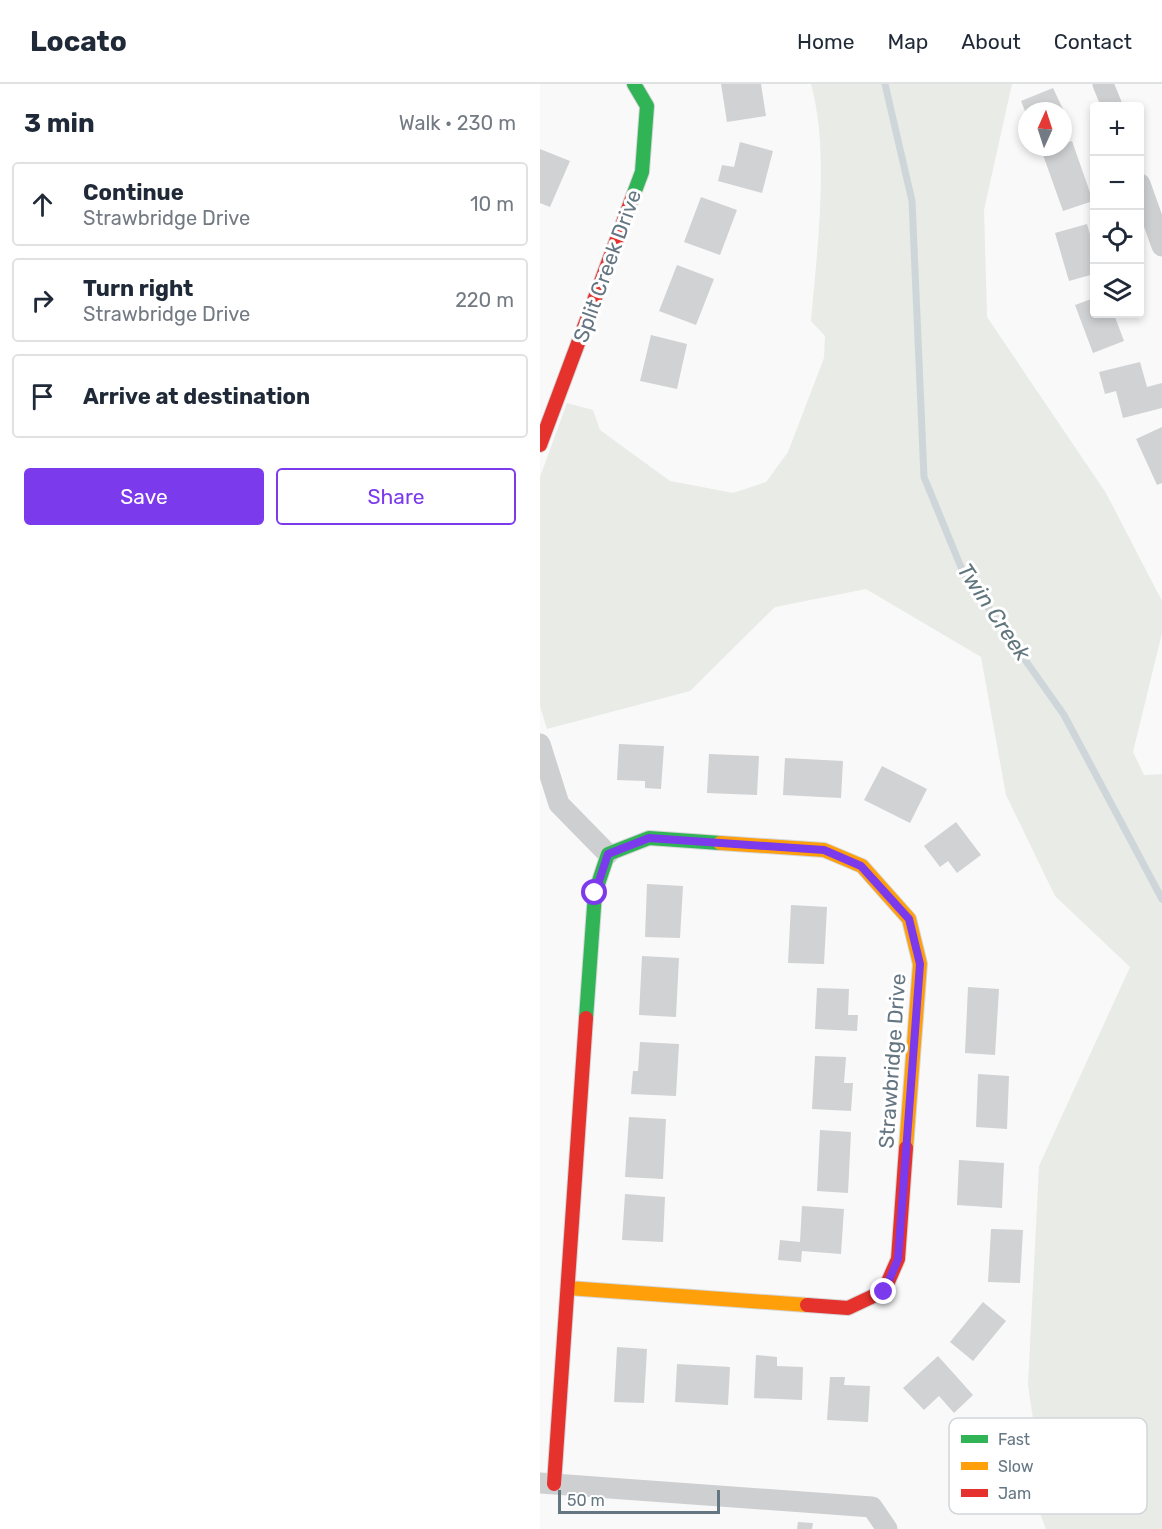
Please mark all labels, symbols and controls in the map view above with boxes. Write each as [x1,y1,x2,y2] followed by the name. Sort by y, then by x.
[30,25,127,58] text: Locato
[797,29,854,54] text: Home
[887,29,928,54] text: Map
[961,29,1021,54] text: About
[1054,29,1132,54] text: Contact
[1018,102,1072,156] north arrow
[1090,102,1144,318] map controls
[1090,102,1144,156] button: +
[24,108,95,139] text: 3 min
[399,111,516,135] text: Walk · 230 m
[1090,156,1144,210] button: −
[83,179,184,206] text: Continue
[568,186,646,346] street label: Split Creek Drive
[26,188,59,221] icon: ahead
[470,192,514,216] text: 10 m
[83,206,250,230] text: Strawbridge Drive
[1090,210,1144,264] button: locate
[1090,264,1144,318] button: layers
[83,275,193,302] text: Turn right
[26,284,59,317] icon: right
[455,288,514,312] text: 220 m
[83,302,250,326] text: Strawbridge Drive
[26,380,59,413] icon: arrive
[83,383,310,410] text: Arrive at destination
[24,468,264,525] button: Save
[276,468,516,525] button: Share
[952,558,1037,666] water label: Twin Creek
[581,879,607,905] route start
[873,973,911,1149] street label: Strawbridge Drive
[870,1278,896,1304] route end
[949,1418,1147,1514] legend
[998,1430,1030,1449] text: Fast
[998,1457,1034,1476] text: Slow
[998,1484,1031,1503] text: Jam
[558,1487,720,1514] scale bar
[567,1491,605,1510] text: 50 m

